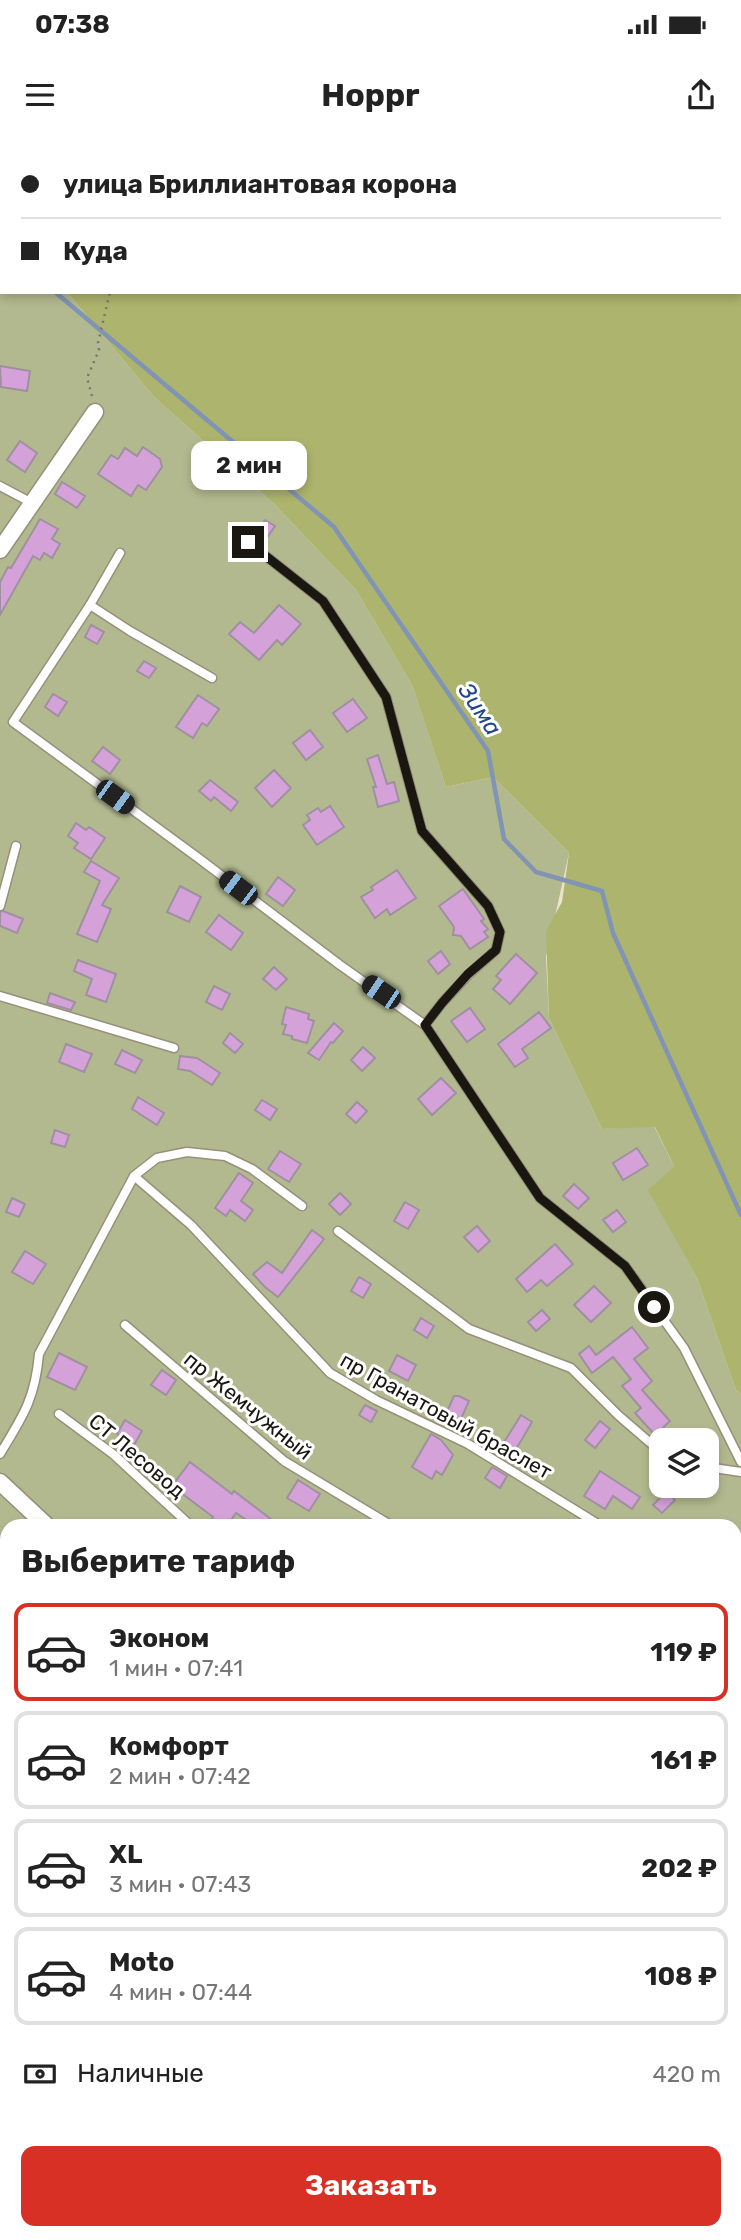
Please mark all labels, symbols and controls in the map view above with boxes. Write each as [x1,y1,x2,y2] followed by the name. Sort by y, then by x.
[35,9,110,40] text: 07:38
[21,76,59,114] icon: menu
[321,76,420,114] text: Hoppr
[682,76,720,114] icon: share
[63,169,457,200] text: улица Бриллиантовая корона
[63,236,128,267] text: Куда
[190,440,306,490] callout: 2 мин
[216,451,282,479] text: 2 мин
[232,526,264,558] route end
[452,677,508,741] water label: Зима
[92,776,139,818] car
[215,867,262,909] car
[358,972,405,1012] car
[638,1291,670,1323] route start
[179,1346,317,1465] street label: пр Жемчужный
[336,1347,556,1484] street label: пр Гранатовый браслет
[84,1408,191,1503] street label: СТ Лесовод
[649,1428,719,1498] map controls
[649,1428,719,1498] button: layers
[21,1542,295,1580] text: Выберите тариф
[25,1621,88,1684] icon: car
[109,1623,209,1654] text: Эконом
[650,1637,717,1668] text: 119 ₽
[109,1654,243,1682] text: 1 мин · 07:41
[25,1729,88,1792] icon: car
[109,1731,229,1762] text: Комфорт
[650,1745,717,1776] text: 161 ₽
[109,1762,251,1790] text: 2 мин · 07:42
[25,1837,88,1900] icon: car
[109,1839,142,1870] text: XL
[641,1853,717,1884] text: 202 ₽
[109,1870,251,1898] text: 3 мин · 07:43
[25,1945,88,2008] icon: car
[109,1947,174,1978] text: Moto
[645,1961,717,1992] text: 108 ₽
[109,1978,252,2006] text: 4 мин · 07:44
[21,2055,59,2093] icon: cash
[77,2058,204,2089] text: Наличные
[653,2060,721,2088] text: 420 m
[21,2146,721,2226] button: Заказать

